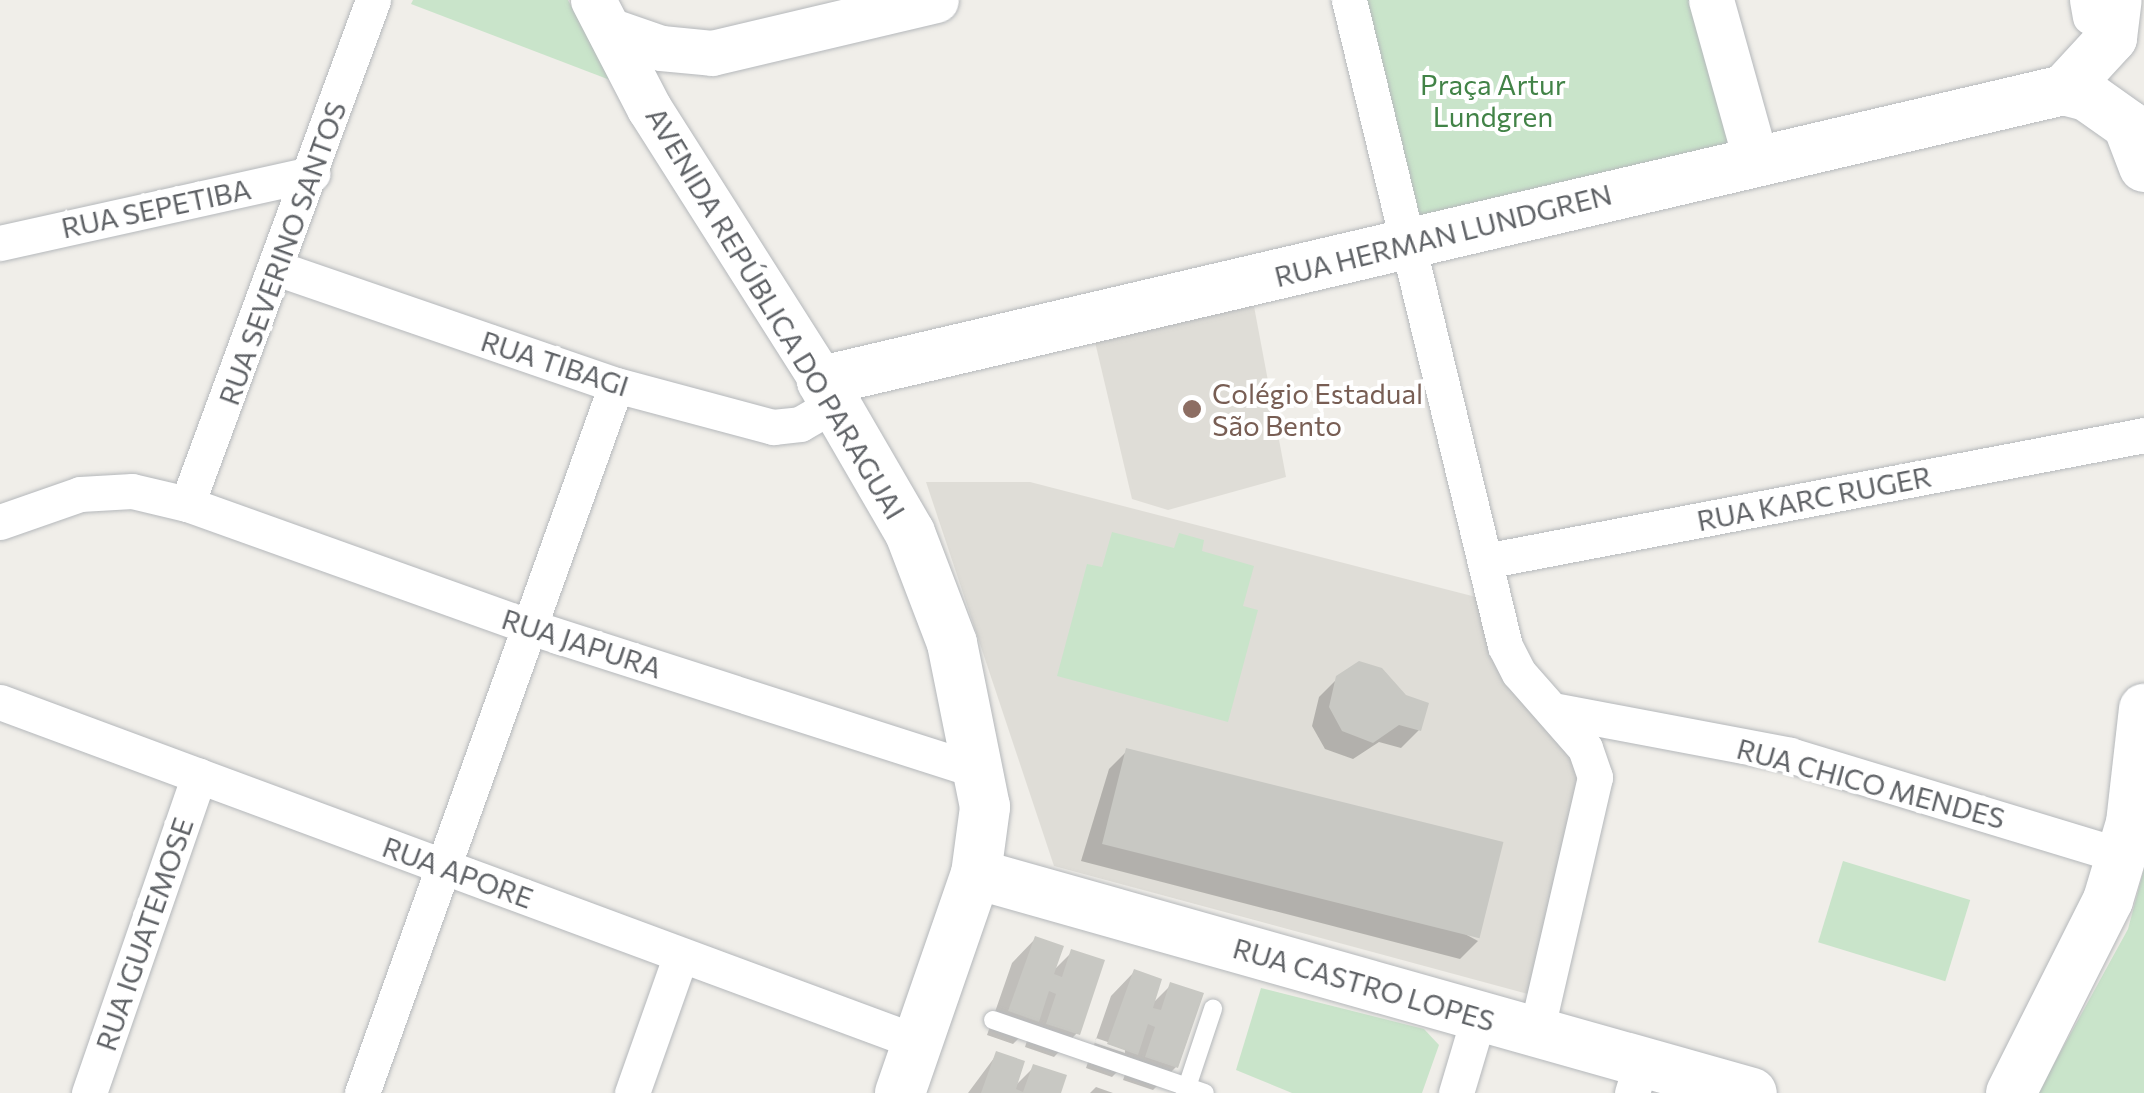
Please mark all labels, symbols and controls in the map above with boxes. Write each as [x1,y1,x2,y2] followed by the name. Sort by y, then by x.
[1420,67,1566,133] park label: Praça Artur Lundgren
[211,97,353,409] street label: RUA SEVERINO SANTOS
[639,101,913,525] street label: AVENIDA REPÚBLICA DO PARAGUAI
[58,172,254,244] street label: RUA SEPETIBA
[1271,177,1615,293] street label: RUA HERMAN LUNDGREN
[477,323,633,403] street label: RUA TIBAGI
[1212,376,1423,442] place label: Colégio Estadual São Bento
[1181,398,1203,420] marker: Colégio Estadual São Bento
[1694,459,1934,537] street label: RUA KARC RUGER
[498,601,666,685] street label: RUA JAPURA
[1733,731,2009,835] street label: RUA CHICO MENDES
[88,813,200,1055] street label: RUA IGUATEMOSE
[378,829,538,915] street label: RUA APORE
[1229,931,1499,1037] street label: RUA CASTRO LOPES

